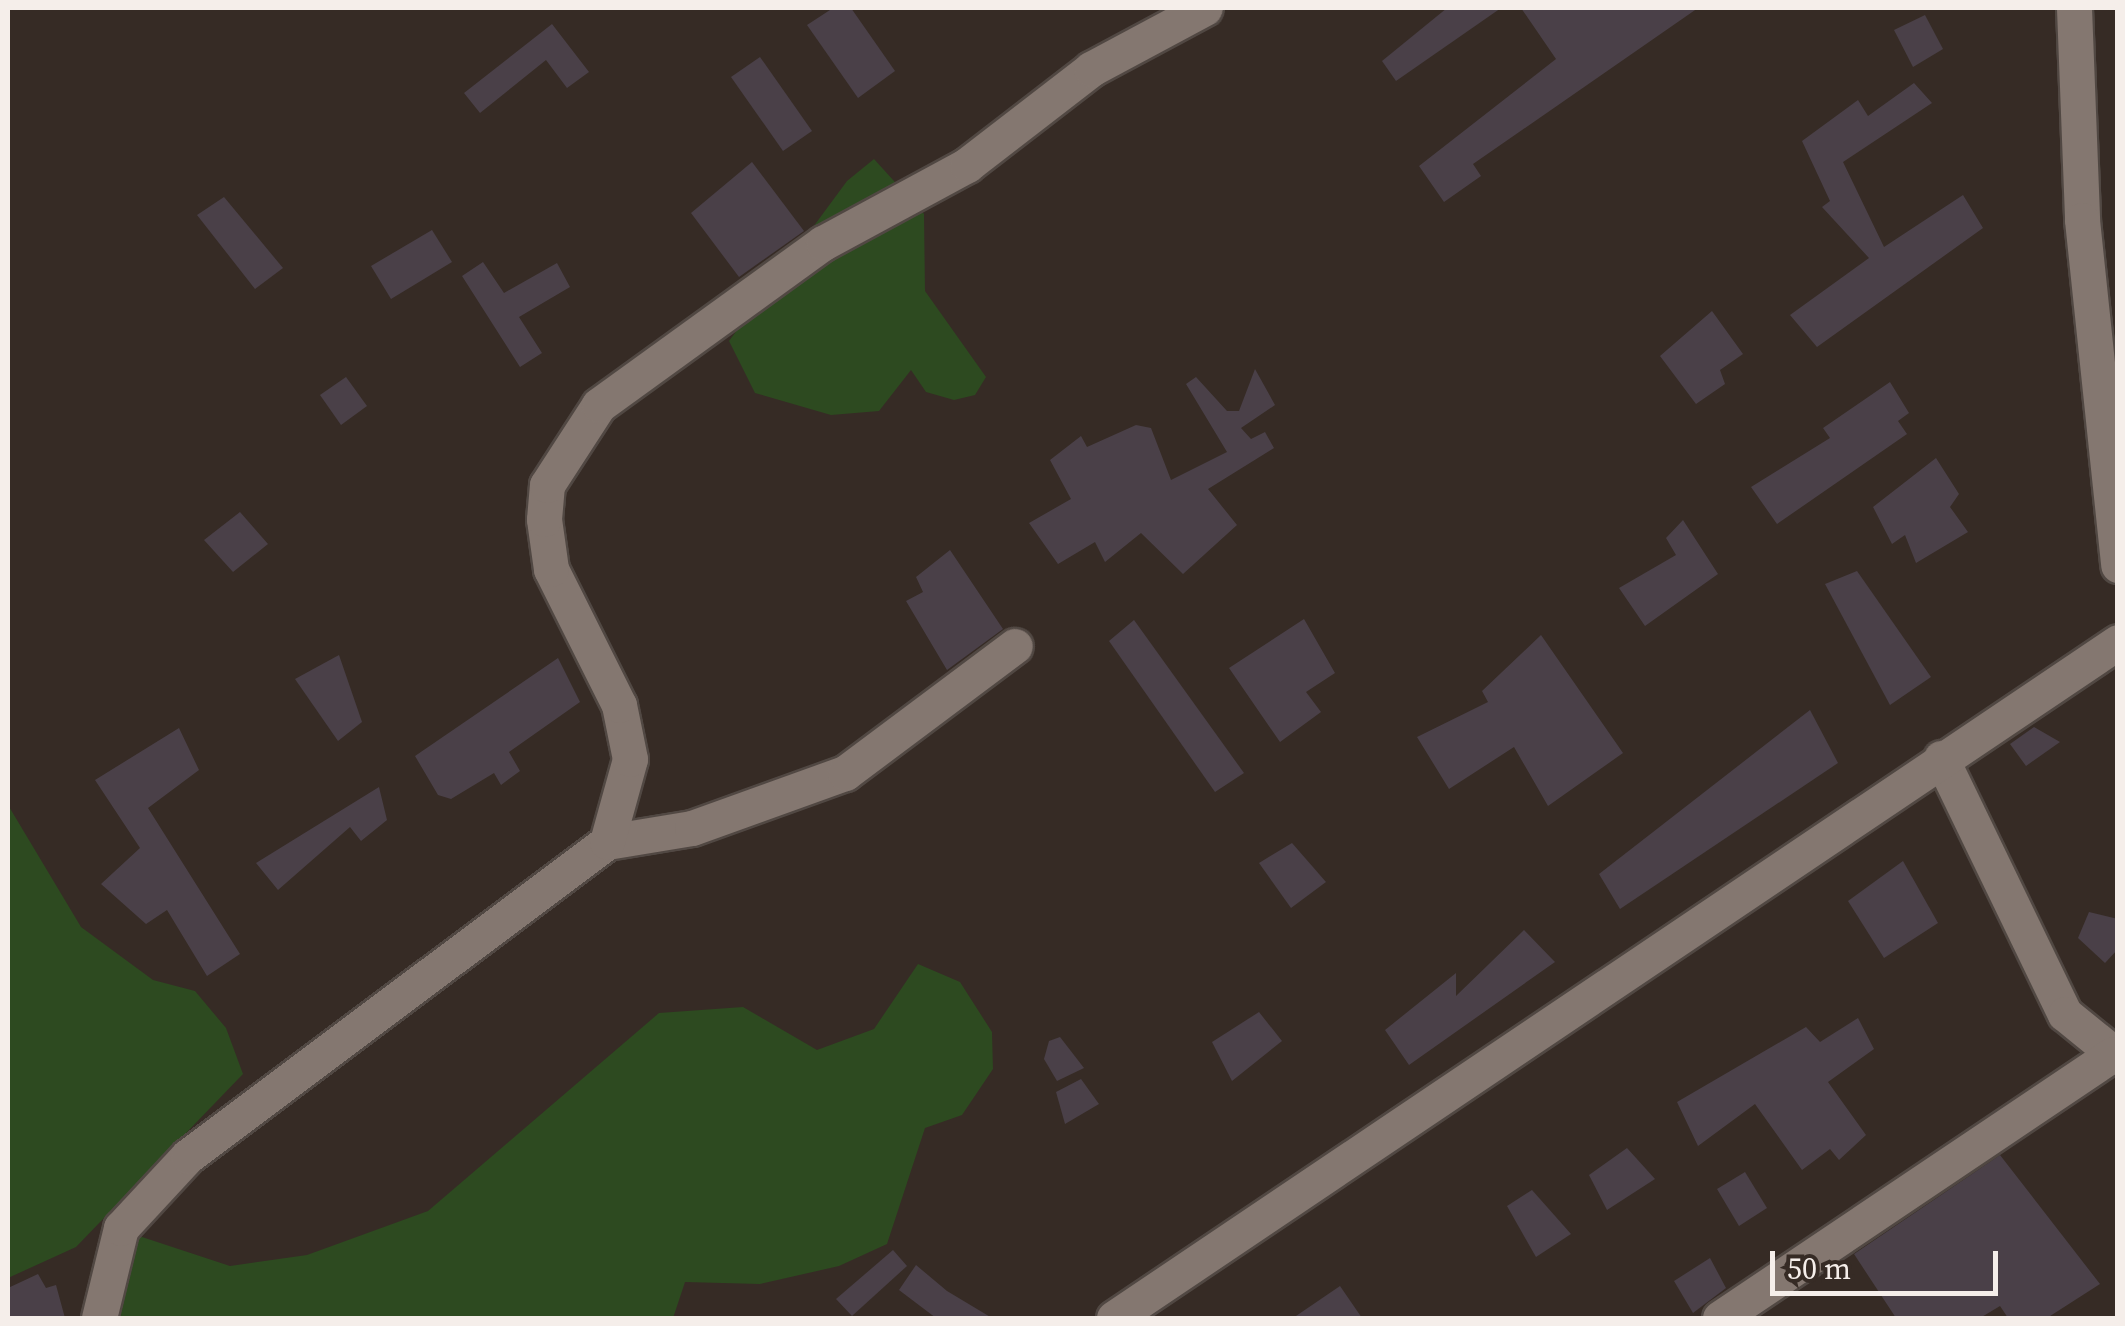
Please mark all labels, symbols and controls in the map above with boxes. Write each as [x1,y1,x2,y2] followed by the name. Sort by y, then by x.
[1775,1231,2002,1293] scale bar
[1787,1248,1851,1289] text: 50 m

